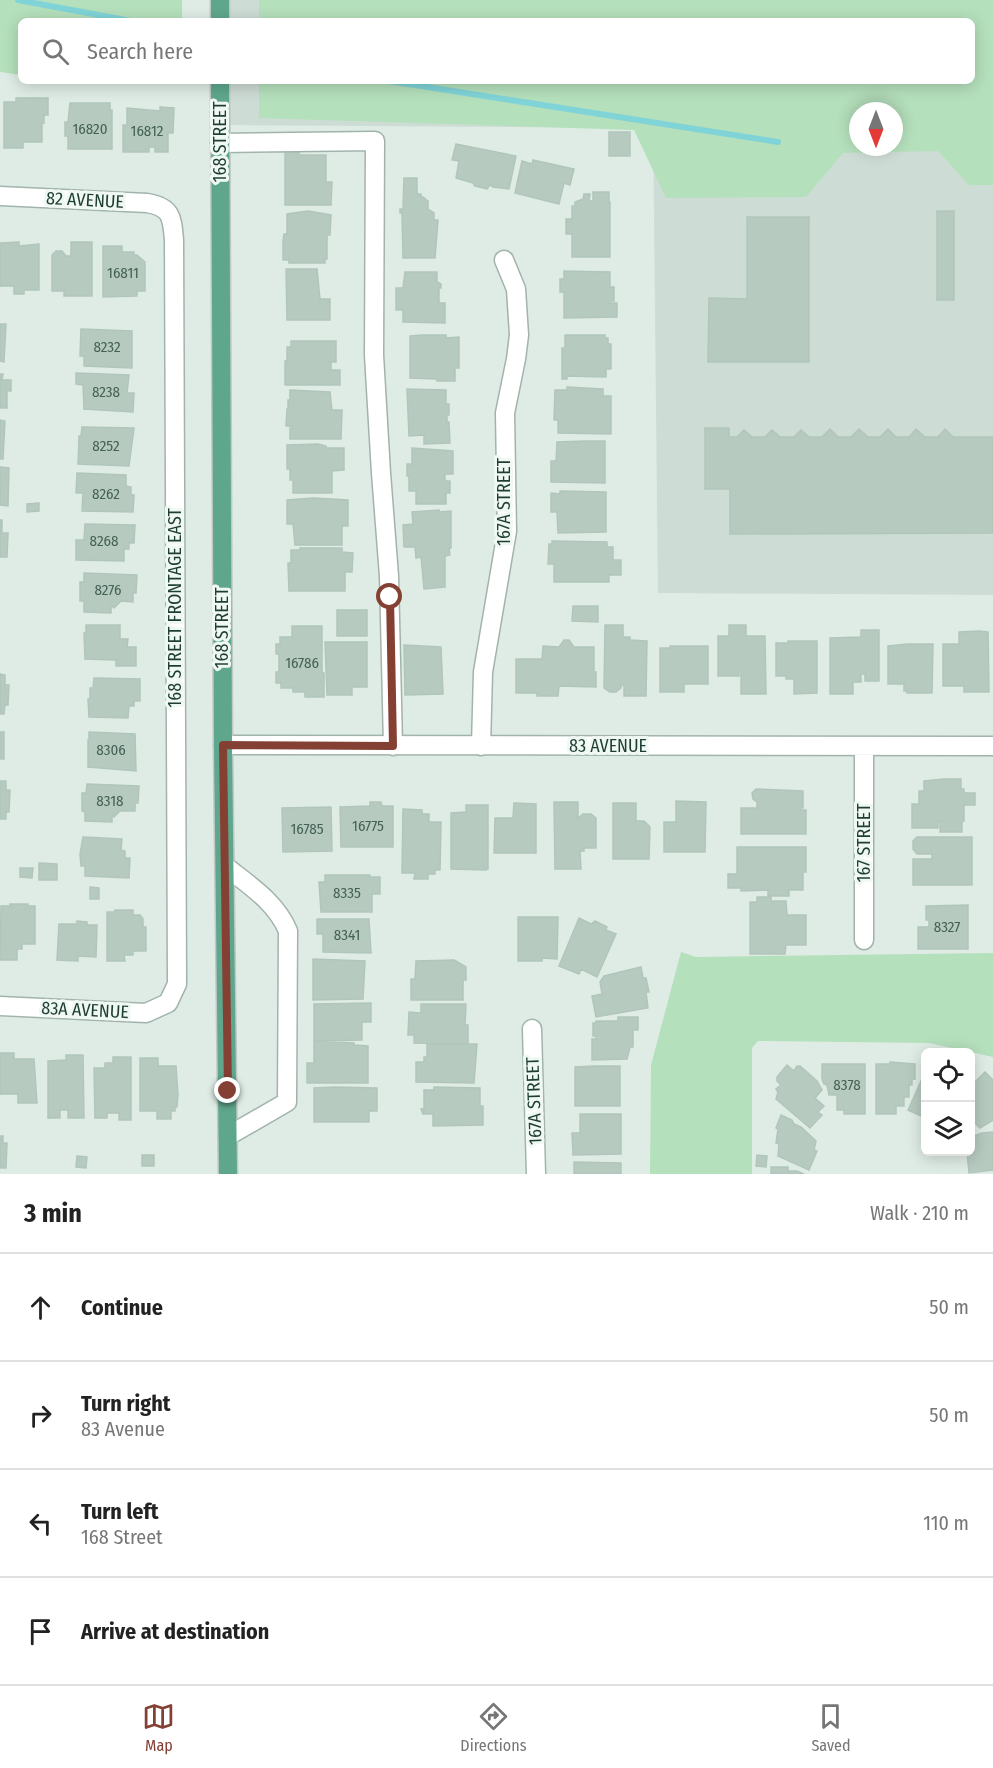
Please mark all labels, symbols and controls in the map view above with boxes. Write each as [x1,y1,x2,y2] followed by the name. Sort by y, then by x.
[18,18,975,84] search box
[39,35,72,68] icon: search
[87,38,193,65] text: Search here
[209,101,231,183] street label: 168 STREET
[849,102,903,156] north arrow
[72,120,108,138] house number: 16820
[131,122,164,140] house number: 16812
[46,187,124,213] street label: 82 AVENUE
[107,264,139,282] house number: 16811
[93,338,121,356] house number: 8232
[92,383,120,401] house number: 8238
[92,437,120,455] house number: 8252
[493,457,515,546] street label: 167A STREET
[92,485,120,503] house number: 8262
[164,508,186,708] street label: 168 STREET FRONTAGE EAST
[90,532,118,550] house number: 8268
[94,581,122,599] house number: 8276
[376,583,402,609] route start
[211,587,233,669] street label: 168 STREET
[285,654,319,672] house number: 16786
[569,735,647,757] street label: 83 AVENUE
[96,741,126,759] house number: 8306
[96,792,124,810] house number: 8318
[853,803,875,883] street label: 167 STREET
[352,817,384,835] house number: 16775
[290,820,324,838] house number: 16785
[333,884,361,902] house number: 8335
[934,918,960,936] house number: 8327
[334,926,360,944] house number: 8341
[41,997,129,1023] street label: 83A AVENUE
[921,1048,975,1156] map controls
[921,1048,975,1102] button: locate
[521,1056,547,1145] street label: 167A STREET
[833,1076,861,1094] house number: 8378
[214,1077,240,1103] route end
[921,1102,975,1156] button: layers
[24,1198,82,1229] text: 3 min
[870,1201,969,1225] text: Walk · 210 m
[24,1291,57,1324] icon: ahead
[81,1294,163,1321] text: Continue
[929,1295,969,1319] text: 50 m
[81,1390,170,1417] text: Turn right
[24,1399,57,1432] icon: right
[929,1403,969,1427] text: 50 m
[81,1417,165,1441] text: 83 Avenue
[81,1498,159,1525] text: Turn left
[24,1507,57,1540] icon: left
[923,1511,969,1535] text: 110 m
[81,1525,163,1549] text: 168 Street
[24,1615,57,1648] icon: arrive
[81,1618,269,1645] text: Arrive at destination
[142,1700,175,1755] tab: Map
[460,1700,527,1755] tab: Directions
[811,1700,851,1755] tab: Saved

